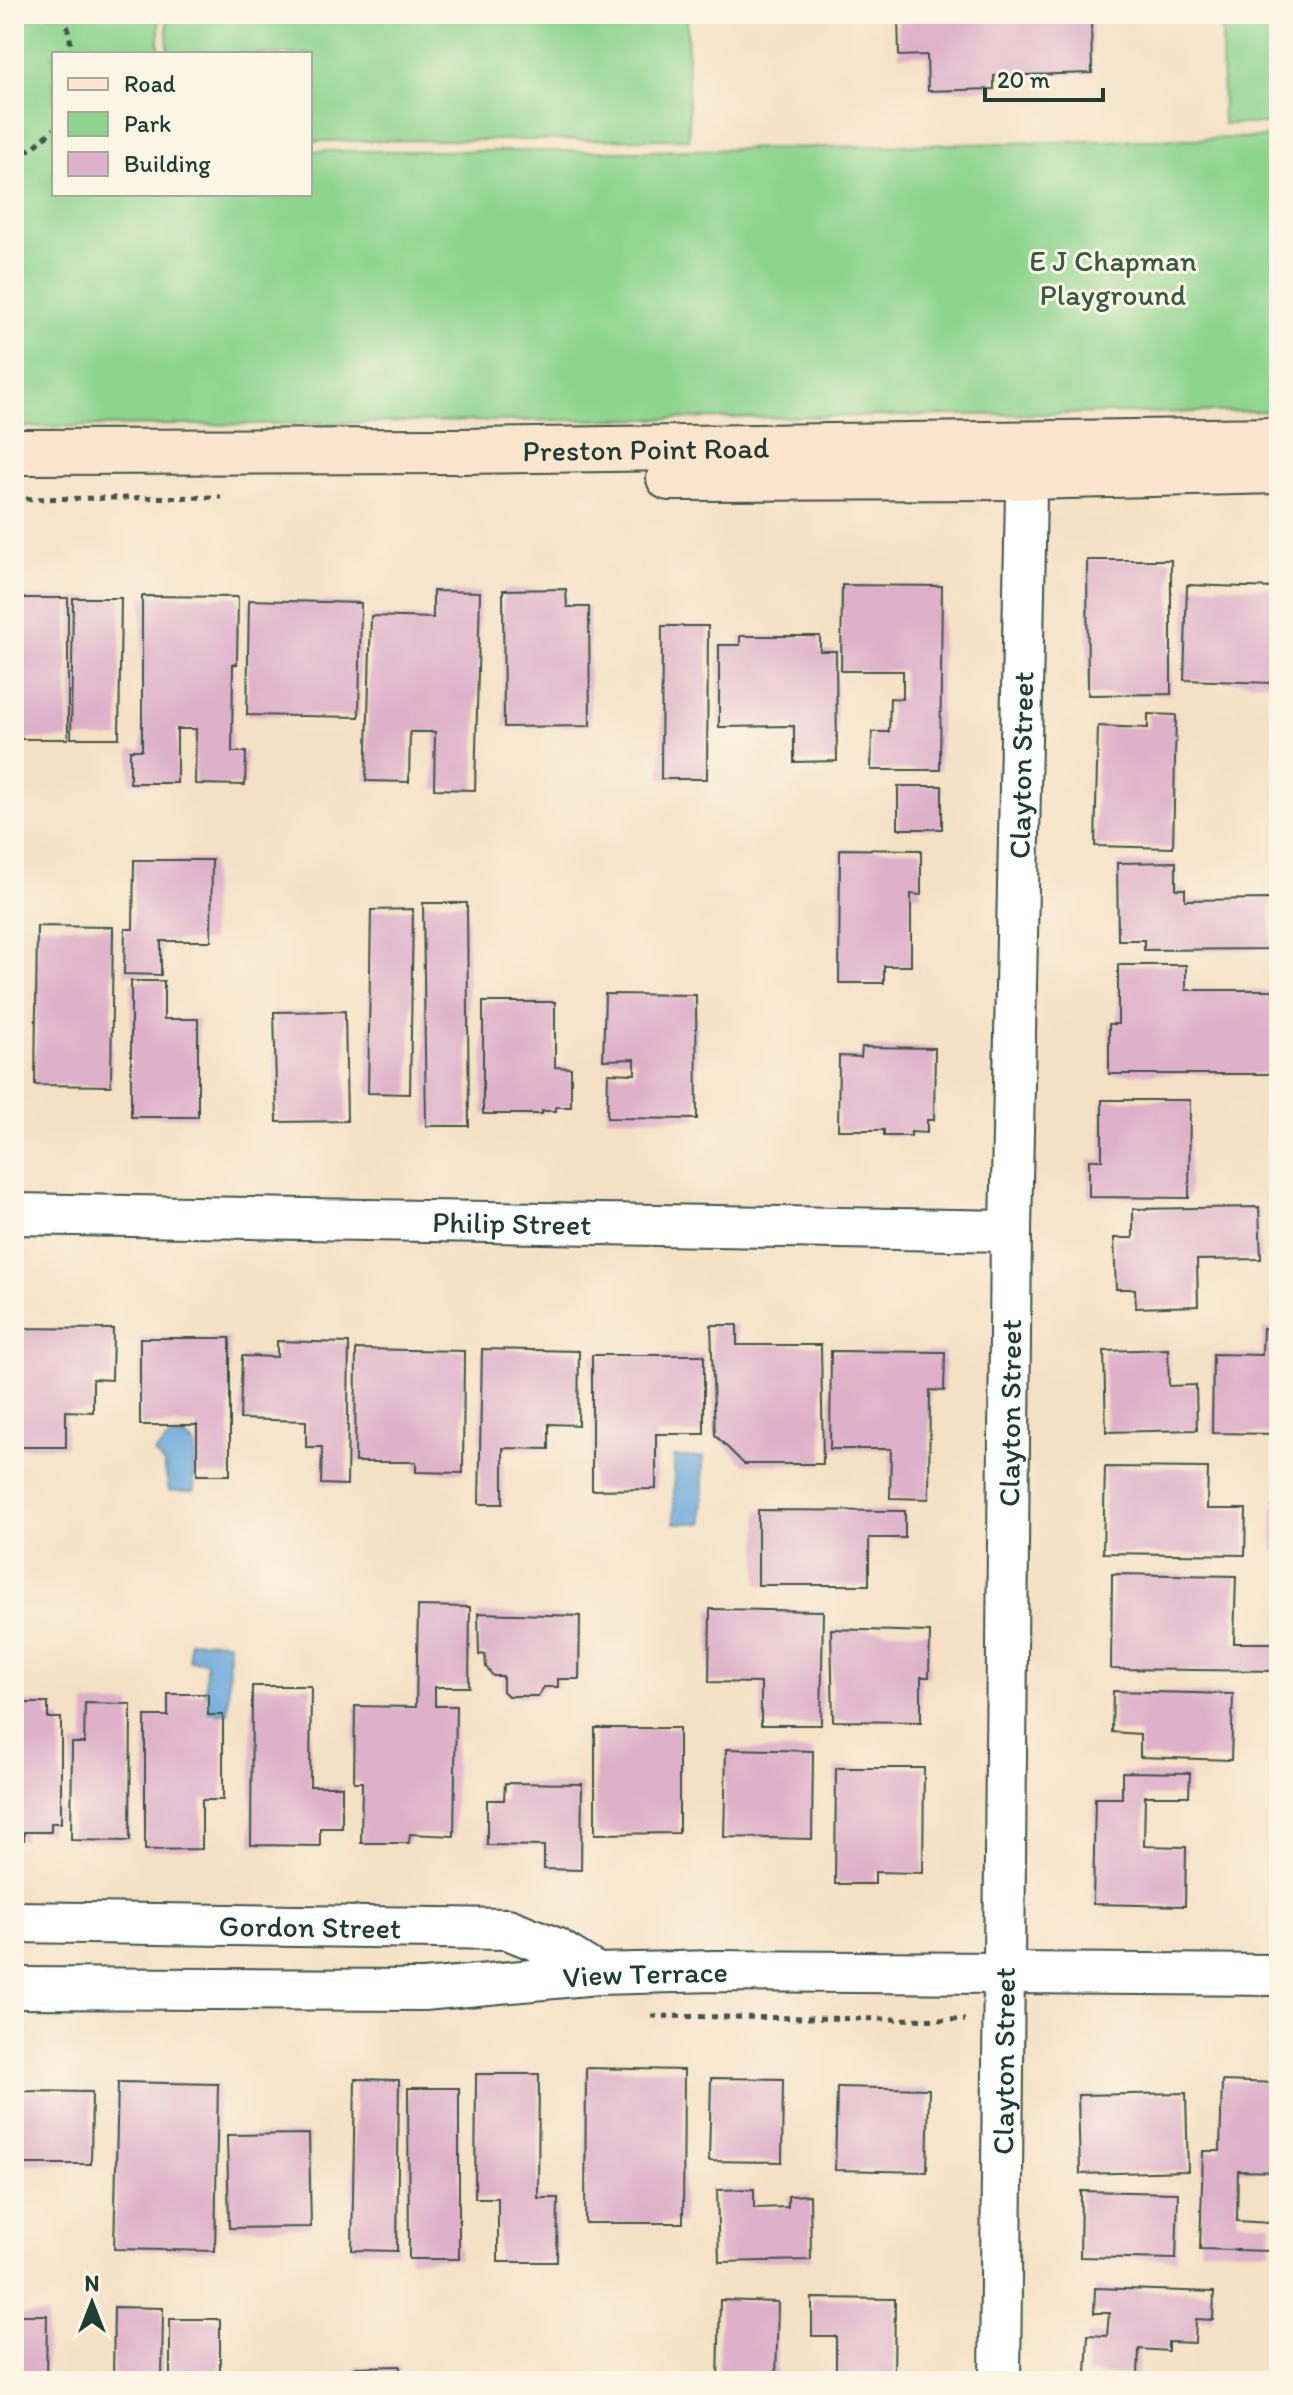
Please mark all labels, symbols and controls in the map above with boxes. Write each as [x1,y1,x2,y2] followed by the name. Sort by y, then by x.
[52,52,312,196] legend
[985,52,1103,102] scale bar
[997,65,1050,94] text: 20 m
[124,69,176,98] text: Road
[124,109,171,138] text: Park
[124,149,211,178] text: Building
[1029,242,1197,313] park label: E J Chapman Playground
[522,428,770,469] street label: Preston Point Road
[1000,671,1041,859] street label: Clayton Street
[432,1203,592,1242] street label: Philip Street
[990,1319,1029,1507] street label: Clayton Street
[218,1906,402,1946] street label: Gordon Street
[561,1952,728,1996] street label: View Terrace
[984,1967,1022,2155] street label: Clayton Street
[52,2263,132,2343] north arrow
[85,2270,99,2297] text: N

